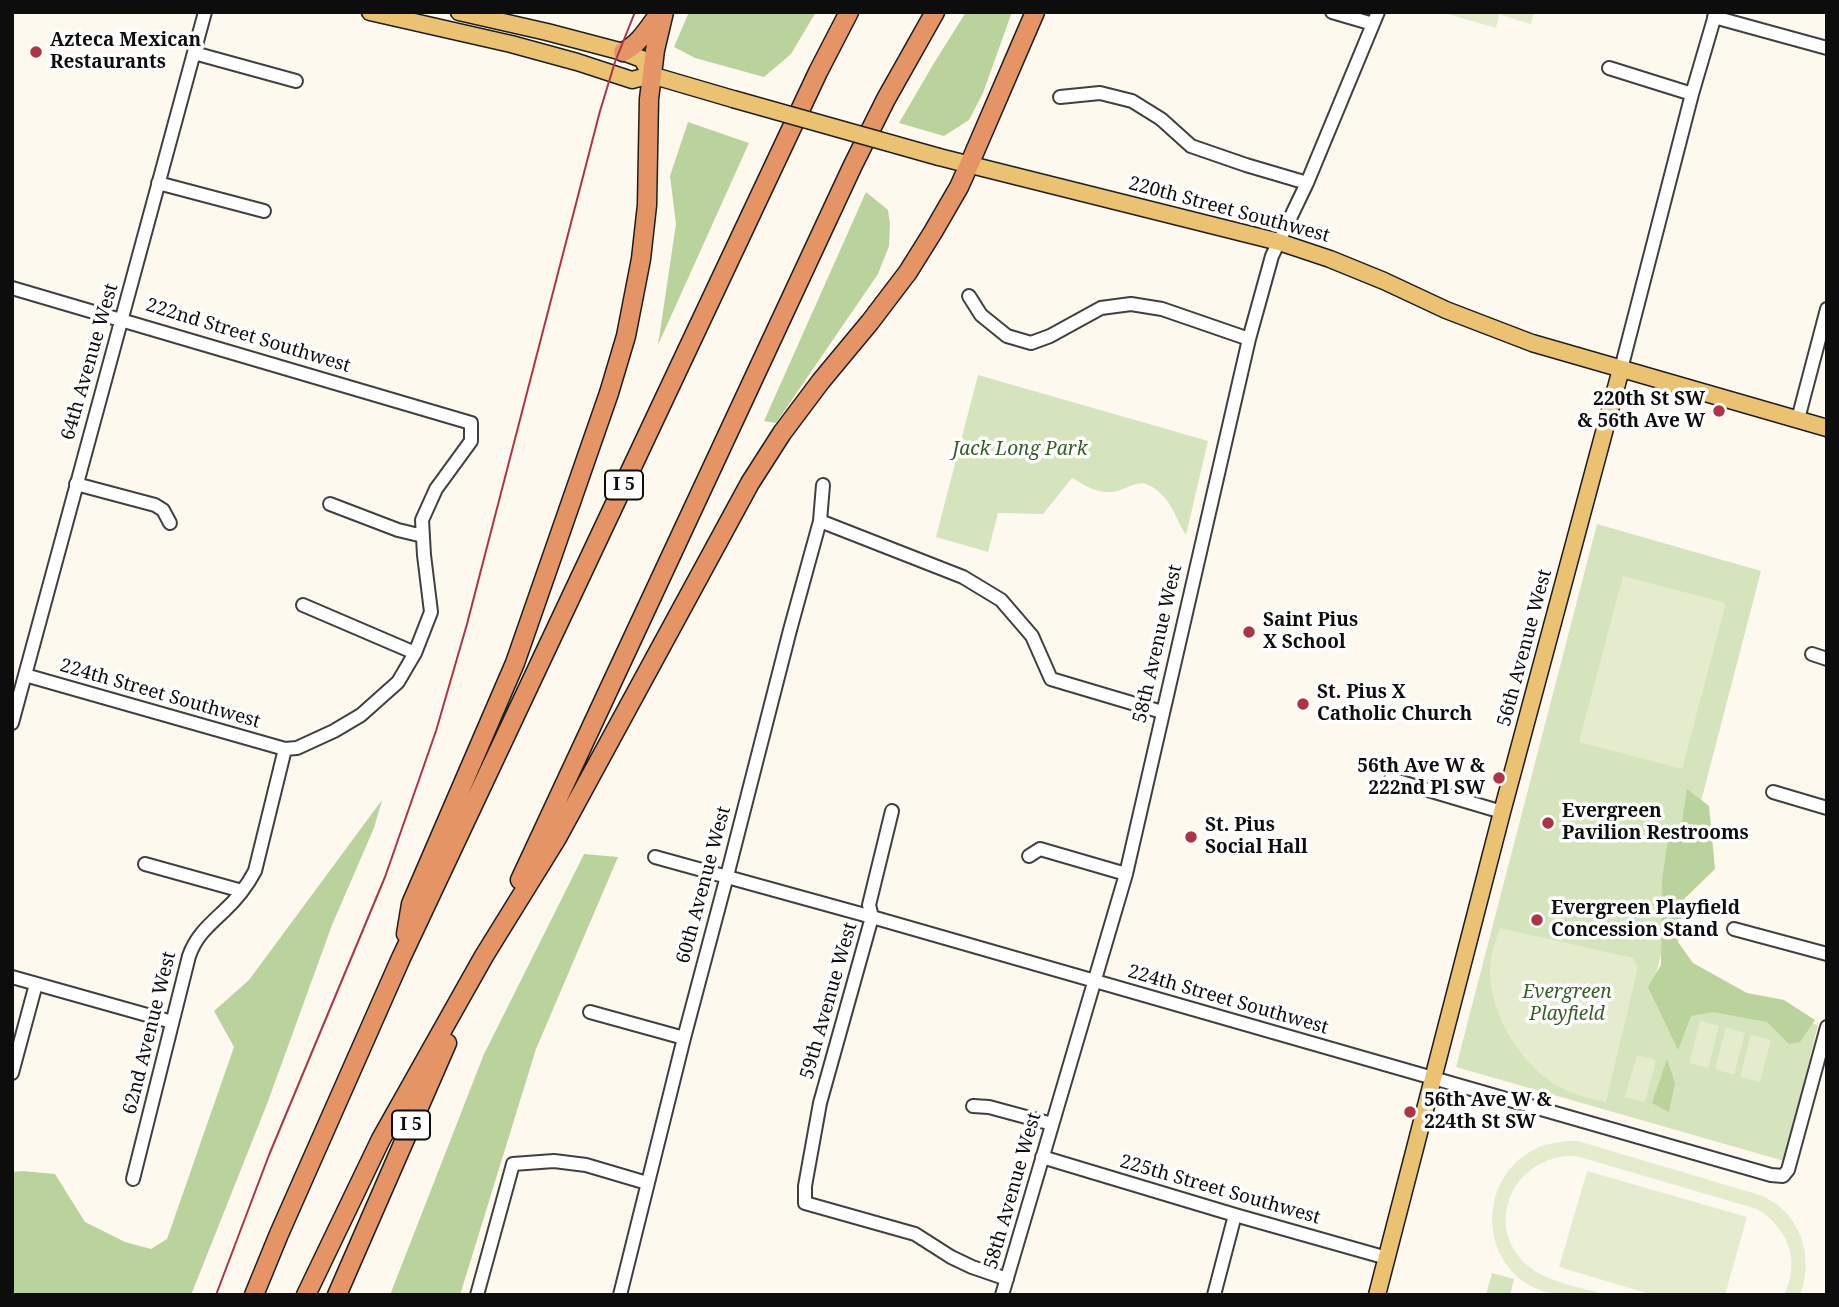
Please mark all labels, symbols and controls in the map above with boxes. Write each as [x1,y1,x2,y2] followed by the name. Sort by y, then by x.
[50,30,201,74] place label: Azteca Mexican Restaurants
[28,44,44,60] marker: Azteca Mexican Restaurants
[1126,172,1332,248] street label: 220th Street Southwest
[57,281,123,443] street label: 64th Avenue West
[143,294,353,378] street label: 222nd Street Southwest
[1577,389,1705,433] place label: 220th St SW & 56th Ave W
[1711,403,1727,419] marker: 220th St SW & 56th Ave W
[953,439,1087,461] park label: Jack Long Park
[605,471,643,500] road number: I 5
[1129,563,1187,725] street label: 58th Avenue West
[1493,567,1557,729] street label: 56th Avenue West
[1263,610,1358,654] place label: Saint Pius X School
[1241,624,1257,640] marker: Saint Pius X School
[57,654,263,734] street label: 224th Street Southwest
[1317,682,1472,726] place label: St. Pius X Catholic Church
[1295,696,1311,712] marker: St. Pius X Catholic Church
[1357,756,1485,800] place label: 56th Ave W & 222nd Pl SW
[1491,770,1507,786] marker: 56th Ave W & 222nd Pl SW
[1562,801,1749,845] place label: Evergreen Pavilion Restrooms
[672,804,736,966] street label: 60th Avenue West
[1205,815,1308,859] place label: St. Pius Social Hall
[1540,815,1556,831] marker: Evergreen Pavilion Restrooms
[1183,829,1199,845] marker: St. Pius Social Hall
[1551,898,1740,942] place label: Evergreen Playfield Concession Stand
[1529,912,1545,928] marker: Evergreen Playfield Concession Stand
[796,920,862,1082] street label: 59th Avenue West
[119,949,181,1117] street label: 62nd Avenue West
[1125,960,1331,1040] street label: 224th Street Southwest
[1522,982,1612,1026] park label: Evergreen Playfield
[1424,1090,1552,1134] place label: 56th Ave W & 224th St SW
[1402,1104,1418,1120] marker: 56th Ave W & 224th St SW
[392,1110,430,1140] road number: I 5
[980,1110,1046,1272] street label: 58th Avenue West
[1117,1150,1323,1230] street label: 225th Street Southwest

